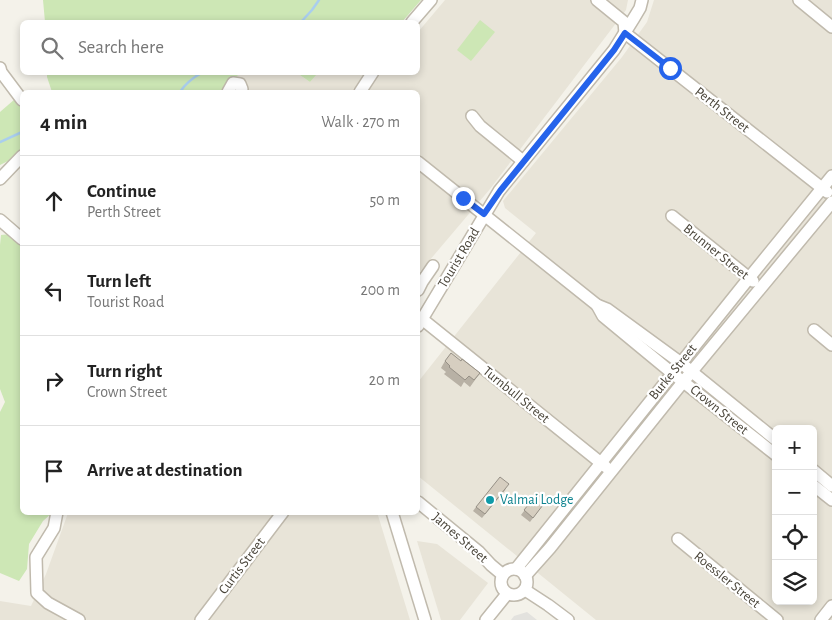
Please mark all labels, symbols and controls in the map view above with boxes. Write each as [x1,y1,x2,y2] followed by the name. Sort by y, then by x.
[20,20,420,75] search box
[38,34,66,62] icon: search
[78,38,164,57] text: Search here
[659,57,682,80] route start
[692,85,752,136] street label: Perth Street
[40,112,87,133] text: 4 min
[321,114,400,130] text: Walk · 270 m
[87,182,156,201] text: Continue
[40,187,68,215] icon: ahead
[452,187,475,210] route end
[369,192,400,208] text: 50 m
[87,204,161,220] text: Perth Street
[681,222,752,283] street label: Brunner Street
[436,225,482,291] street label: Tourist Road
[87,272,151,291] text: Turn left
[40,277,68,305] icon: left
[360,282,400,298] text: 200 m
[87,294,164,310] text: Tourist Road
[646,341,700,402] street label: Burke Street
[87,362,162,381] text: Turn right
[480,364,552,426] street label: Turnbull Street
[40,367,68,395] icon: right
[369,372,400,388] text: 20 m
[687,382,751,438] street label: Crown Street
[87,384,167,400] text: Crown Street
[772,425,817,605] map controls
[772,425,817,470] button: +
[40,457,68,485] icon: arrive
[87,461,243,480] text: Arrive at destination
[772,470,817,515] button: −
[500,493,573,507] place label: Valmai Lodge
[484,494,496,506] marker: Valmai Lodge
[430,510,491,566] street label: James Street
[772,515,817,560] button: locate
[216,535,268,597] street label: Curtis Street
[691,549,763,611] street label: Roessler Street
[772,560,817,605] button: layers

